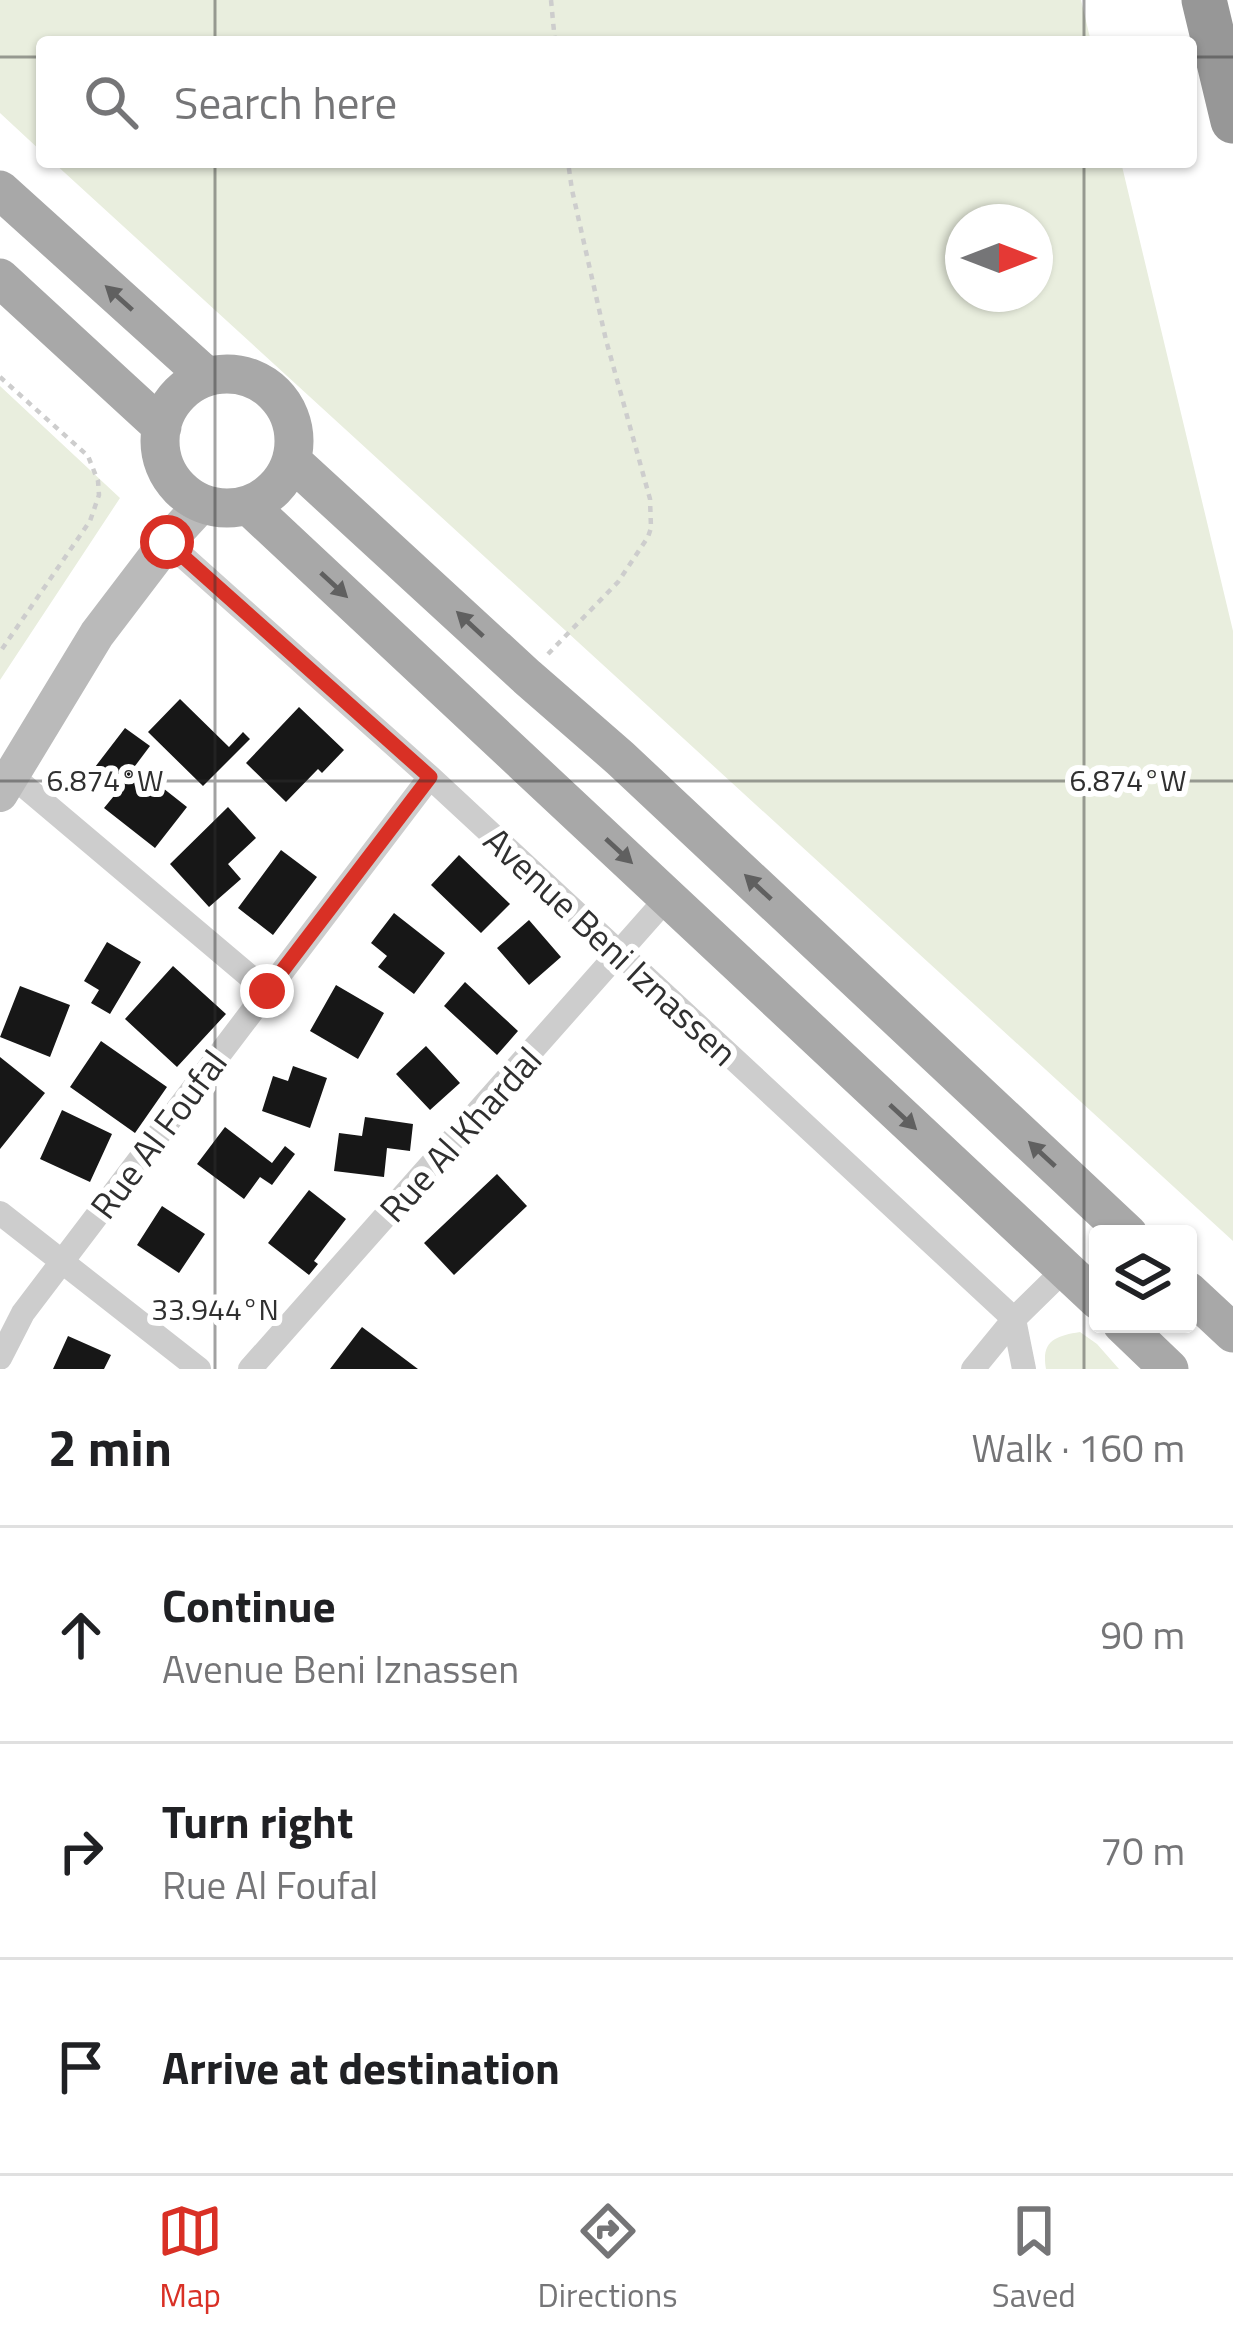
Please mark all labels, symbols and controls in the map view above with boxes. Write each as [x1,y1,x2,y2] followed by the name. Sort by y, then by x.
[36,36,1197,168] search box
[174,68,397,136] text: Search here
[78,69,144,135] icon: search
[945,204,1053,312] north arrow
[105,285,134,312] one-way arrow
[140,515,194,569] route start
[319,570,348,598] one-way arrow
[455,611,484,639] one-way arrow
[46,757,164,803] text: 6.874°W
[1069,757,1187,803] text: 6.874°W
[472,813,750,1079] street label: Avenue Beni Iznassen
[604,837,633,864] one-way arrow
[744,874,773,901] one-way arrow
[240,964,294,1018] route end
[366,1034,554,1234] street label: Rue Al Khardal
[76,1038,240,1230] street label: Rue Al Foufal
[889,1103,918,1131] one-way arrow
[1028,1141,1057,1168] one-way arrow
[1089,1225,1197,1333] map controls
[1089,1225,1197,1333] button: layers
[151,1286,279,1332] text: 33.944°N
[48,1408,172,1486] text: 2 min
[971,1418,1185,1477] text: Walk · 160 m
[162,1571,336,1639] text: Continue
[48,1602,114,1668] icon: ahead
[1100,1605,1185,1664] text: 90 m
[162,1639,519,1698] text: Avenue Beni Iznassen
[162,1787,353,1855] text: Turn right
[48,1818,114,1884] icon: right
[1100,1821,1185,1880] text: 70 m
[162,1855,378,1914] text: Rue Al Foufal
[162,2033,560,2101] text: Arrive at destination
[48,2034,114,2100] icon: arrive
[157,2198,223,2320] tab: Map
[538,2198,677,2320] tab: Directions
[992,2198,1076,2320] tab: Saved

